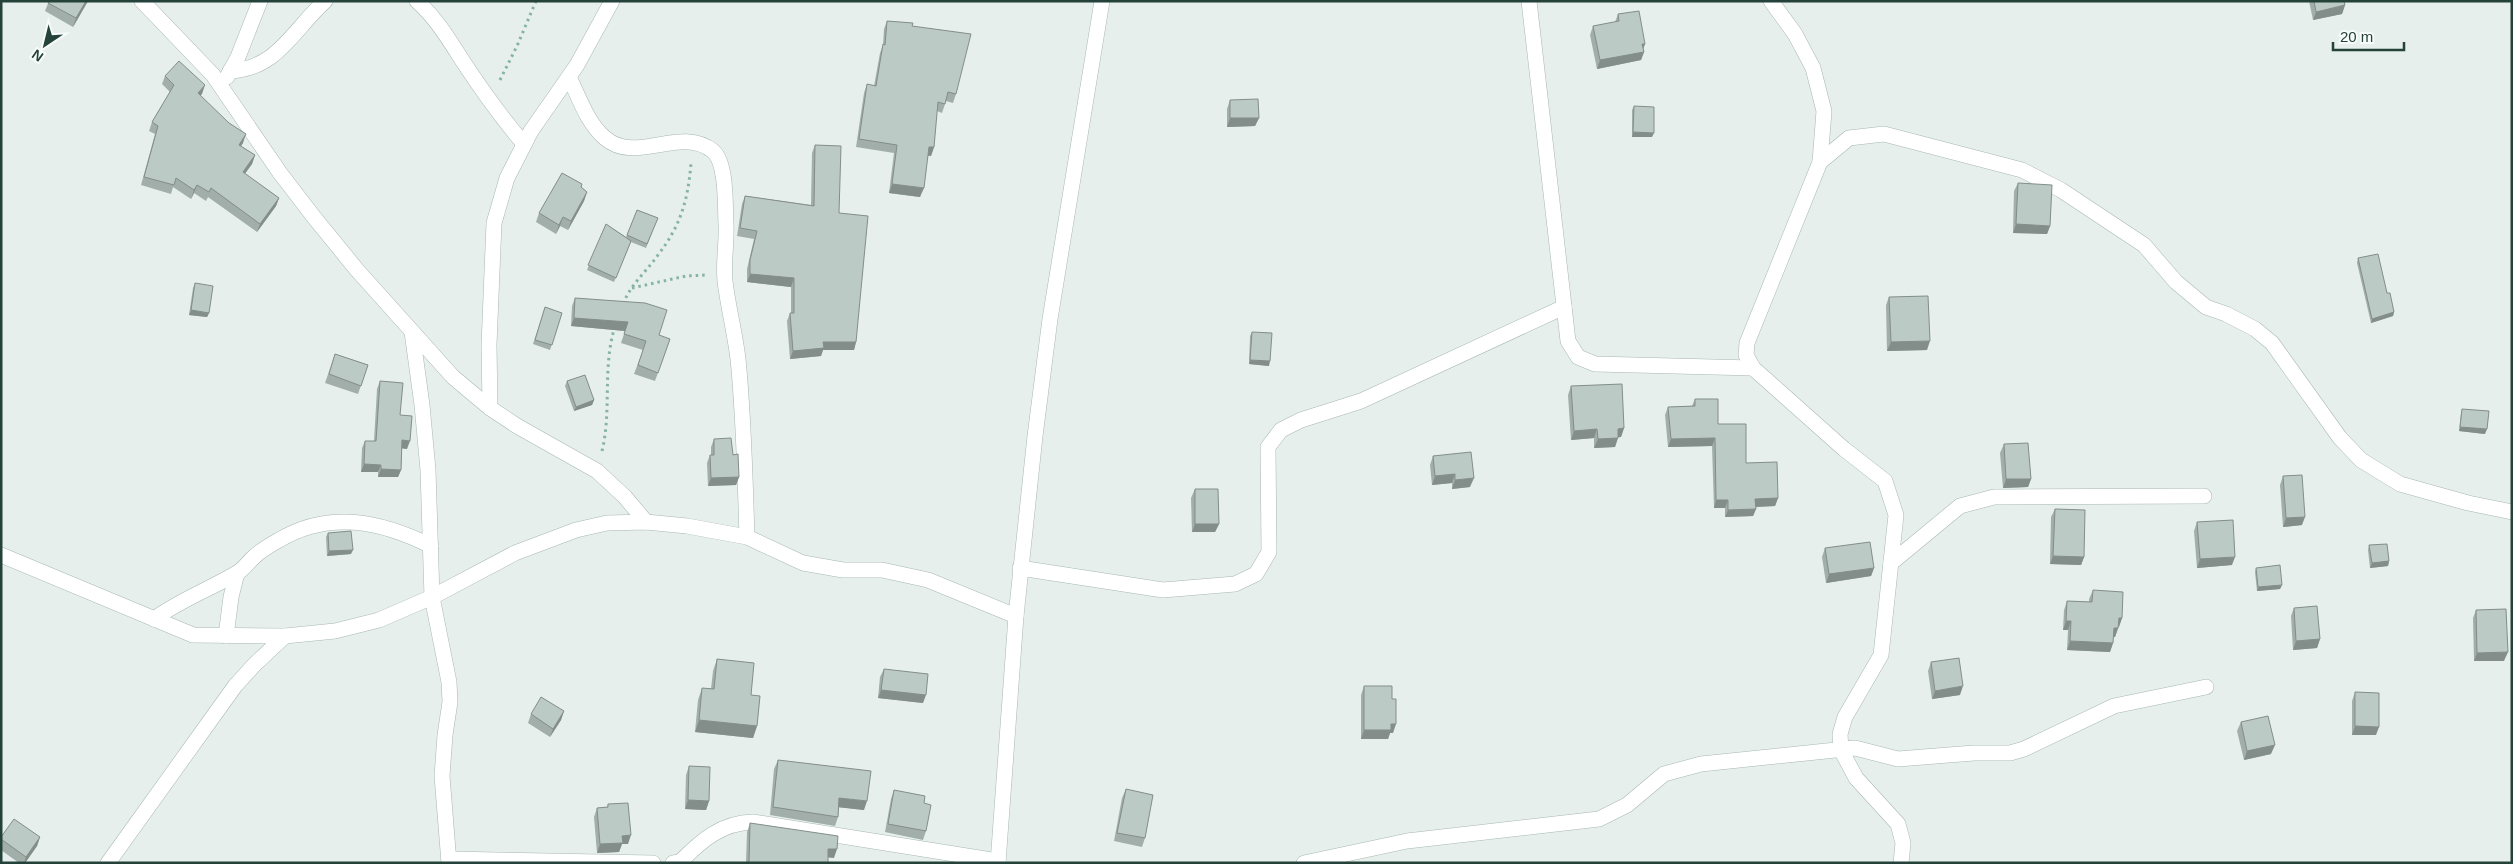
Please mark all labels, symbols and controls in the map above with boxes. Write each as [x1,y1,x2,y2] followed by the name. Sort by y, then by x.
[20,20,70,70] north arrow
[2333,20,2404,52] scale bar
[2340,28,2373,45] text: 20 m
[29,46,46,65] text: N

